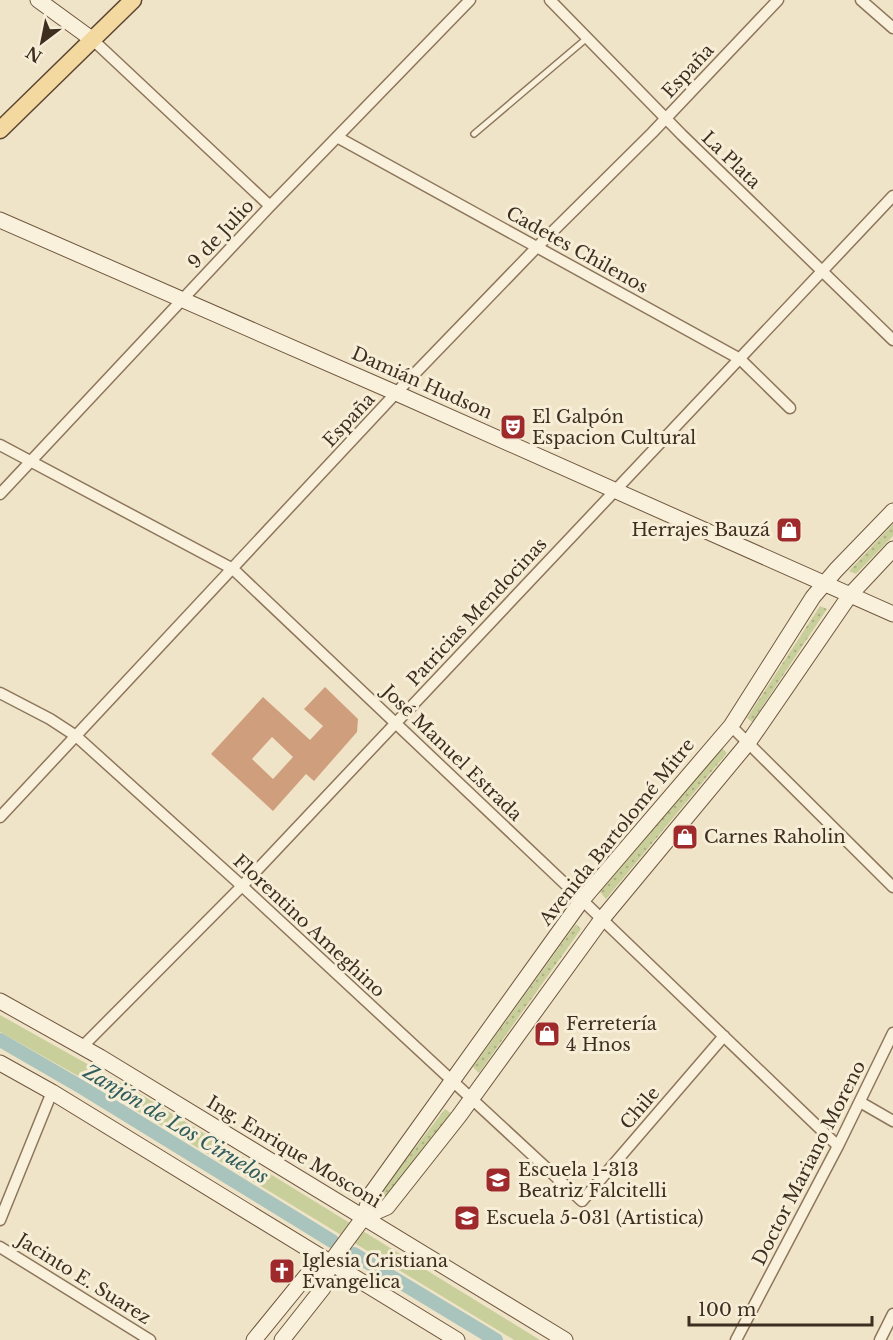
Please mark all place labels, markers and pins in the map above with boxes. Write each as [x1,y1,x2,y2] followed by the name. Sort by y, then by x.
[532,406,696,449] place label: El Galpón Espacion Cultural
[498,412,528,442] theatre icon: El Galpón Espacion Cultural
[774,515,804,545] shop icon: Herrajes Bauzá
[631,519,770,541] place label: Herrajes Bauzá
[670,822,700,852] shop icon: Carnes Raholin
[704,826,846,848] place label: Carnes Raholin
[566,1013,657,1056] place label: Ferretería 4 Hnos
[532,1019,562,1049] shop icon: Ferretería 4 Hnos
[518,1159,667,1202] place label: Escuela 1-313 Beatriz Falcitelli
[483,1165,513,1195] school or university icon: Escuela 1-313 Beatriz Falcitelli
[452,1203,482,1233] school or university icon: Escuela 5-031 (Artistica)
[486,1207,704,1229] place label: Escuela 5-031 (Artistica)
[302,1250,448,1293] place label: Iglesia Cristiana Evangelica
[267,1256,297,1286] church icon: Iglesia Cristiana Evangelica

